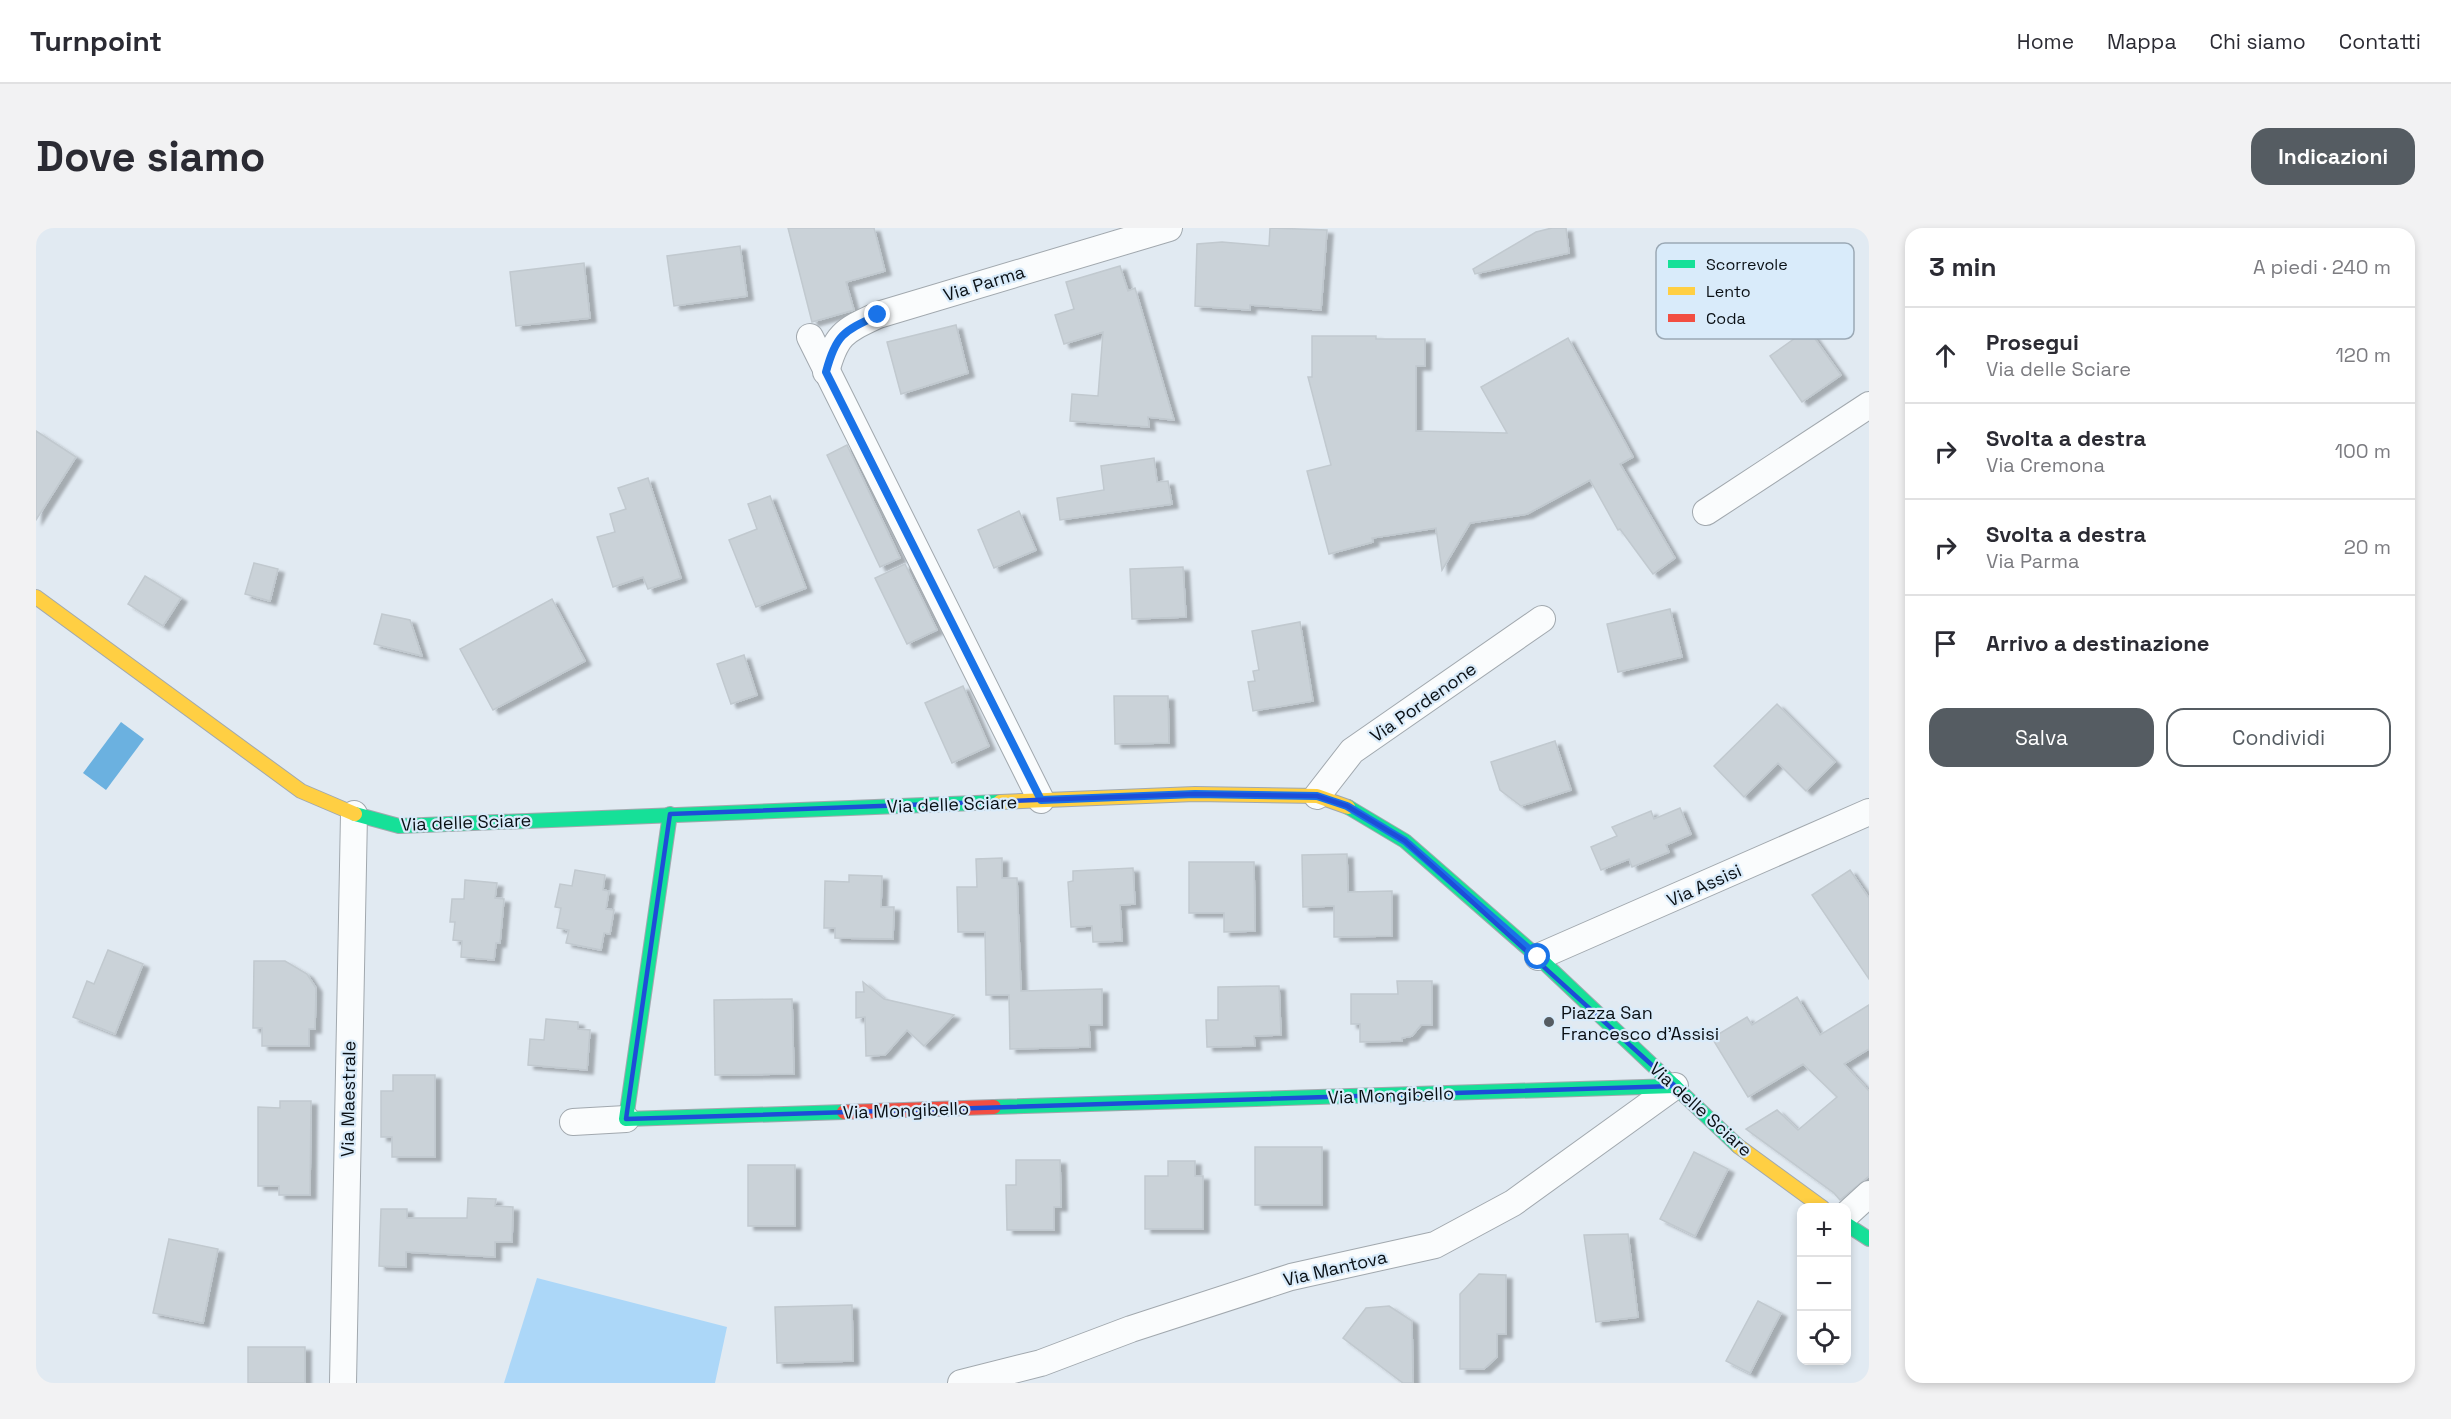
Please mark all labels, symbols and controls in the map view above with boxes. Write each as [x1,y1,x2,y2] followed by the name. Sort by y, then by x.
[30,23,162,59] text: Turnpoint
[2017,28,2074,55] text: Home
[2107,28,2176,55] text: Mappa
[2209,28,2306,55] text: Chi siamo
[2339,28,2421,55] text: Contatti
[2251,128,2415,185] button: Indicazioni
[36,130,265,183] text: Dove siamo
[1656,243,1854,339] legend
[1929,250,1997,284] text: 3 min
[1706,254,1788,275] text: Scorrevole
[2253,254,2391,280] text: A piedi · 240 m
[940,260,1028,306] street label: Via Parma
[1706,281,1751,302] text: Lento
[864,301,890,327] route end
[1706,308,1746,329] text: Coda
[1986,328,2079,356] text: Prosegui
[1929,339,1962,372] icon: ahead
[2335,342,2391,368] text: 120 m
[1986,356,2131,382] text: Via delle Sciare
[1986,424,2146,452] text: Svolta a destra
[1929,435,1962,468] icon: right
[2335,438,2391,464] text: 100 m
[1986,452,2105,478] text: Via Cremona
[1986,520,2146,548] text: Svolta a destra
[1929,531,1962,564] icon: right
[2344,534,2391,560] text: 20 m
[1986,548,2079,574] text: Via Parma
[1929,627,1962,660] icon: arrive
[1986,629,2209,657] text: Arrivo a destinazione
[1365,657,1481,747] street label: Via Pordenone
[1929,708,2154,767] button: Salva
[2166,708,2391,767] button: Condividi
[886,790,1018,818] street label: Via delle Sciare
[400,808,532,836] street label: Via delle Sciare
[1663,858,1745,912] street label: Via Assisi
[1524,943,1550,969] route start
[1561,1001,1719,1045] place label: Piazza San Francesco d'Assisi
[1542,1015,1556,1029] marker: Piazza San Francesco d'Assisi
[335,1041,361,1157] street label: Via Maestrale
[1645,1057,1757,1161] street label: Via delle Sciare
[1327,1081,1455,1109] street label: Via Mongibello
[842,1096,970,1124] street label: Via Mongibello
[1797,1203,1851,1365] map controls
[1797,1203,1851,1257] button: +
[1281,1245,1389,1291] street label: Via Mantova
[1797,1257,1851,1311] button: −
[1797,1311,1851,1365] button: locate

